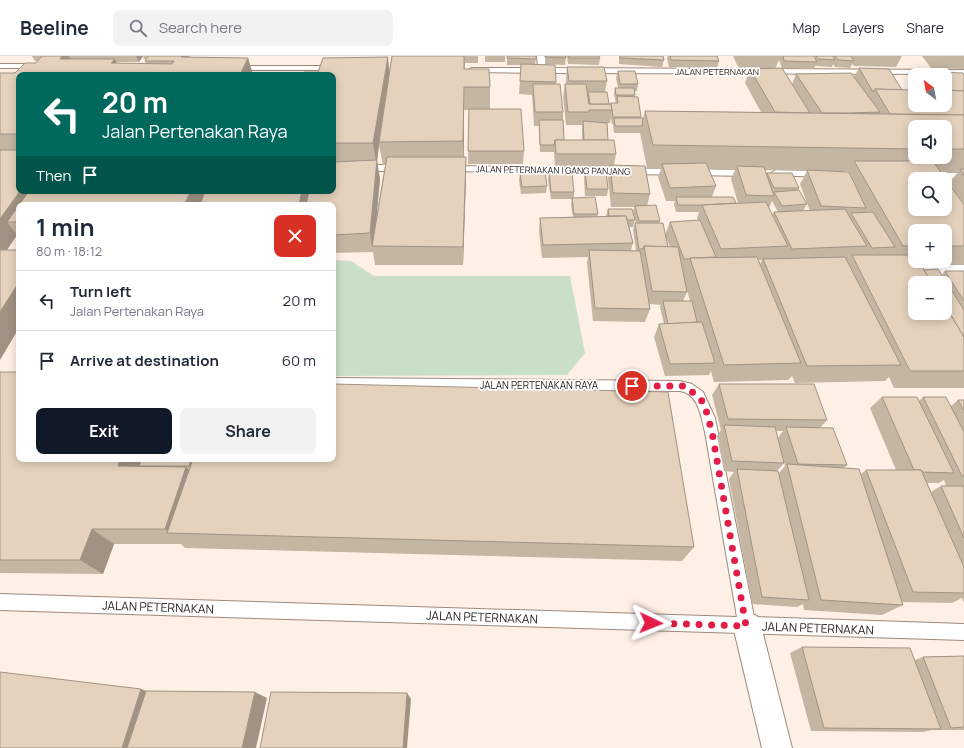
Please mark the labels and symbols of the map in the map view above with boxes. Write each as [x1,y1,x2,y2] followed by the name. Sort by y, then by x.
[675,65,759,78] street label: JALAN PETERNAKAN
[908,68,952,112] north arrow
[476,162,631,178] street label: JALAN PETERNAKAN I GANG PANJANG
[615,369,649,403] pin
[480,378,599,392] street label: JALAN PERTENAKAN RAYA
[102,597,214,617] street label: JALAN PETERNAKAN
[630,602,672,644] position arrow
[426,607,538,627] street label: JALAN PETERNAKAN
[762,618,874,638] street label: JALAN PETERNAKAN

